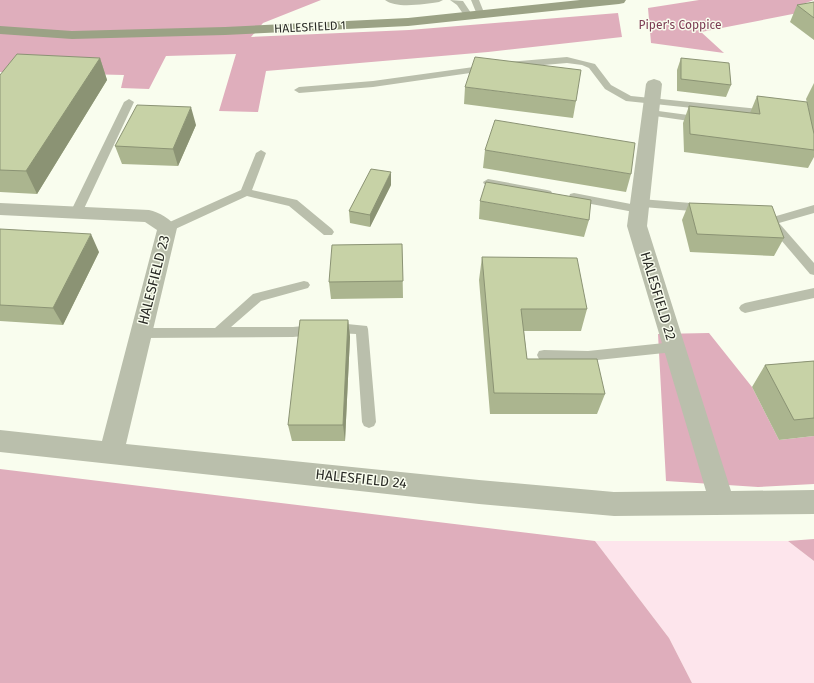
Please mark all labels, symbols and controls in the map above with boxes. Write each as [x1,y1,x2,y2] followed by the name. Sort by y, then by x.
[274,18,346,36] street label: HALESFIELD 1
[638,18,722,32] park label: Piper's Coppice
[135,234,173,326] street label: HALESFIELD 23
[636,250,680,342] street label: HALESFIELD 22
[315,466,408,492] street label: HALESFIELD 24

